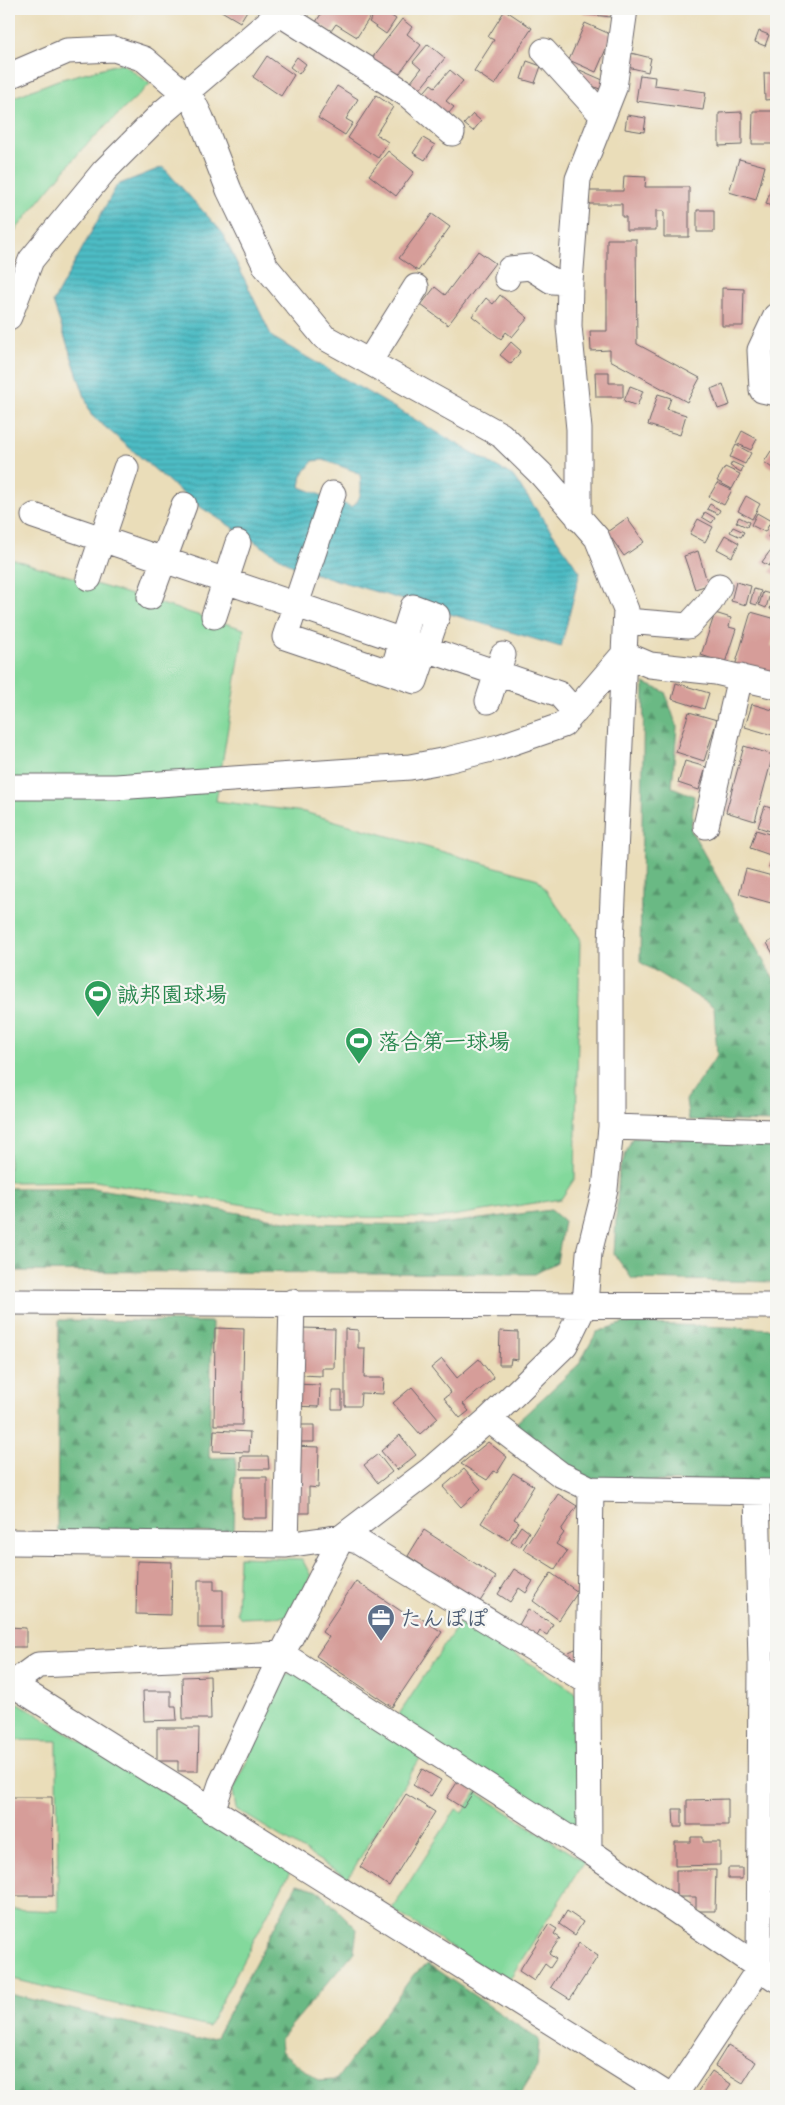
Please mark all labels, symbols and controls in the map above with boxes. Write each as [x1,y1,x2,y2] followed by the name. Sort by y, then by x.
[83,979,113,1018] sports icon: 誠邦園球場
[117,981,227,1013] place label: 誠邦園球場
[344,1026,374,1065] sports icon: 落合第一球場
[378,1028,510,1060] place label: 落合第一球場
[366,1603,396,1642] office icon: たんぽぽ
[400,1605,488,1637] place label: たんぽぽ

